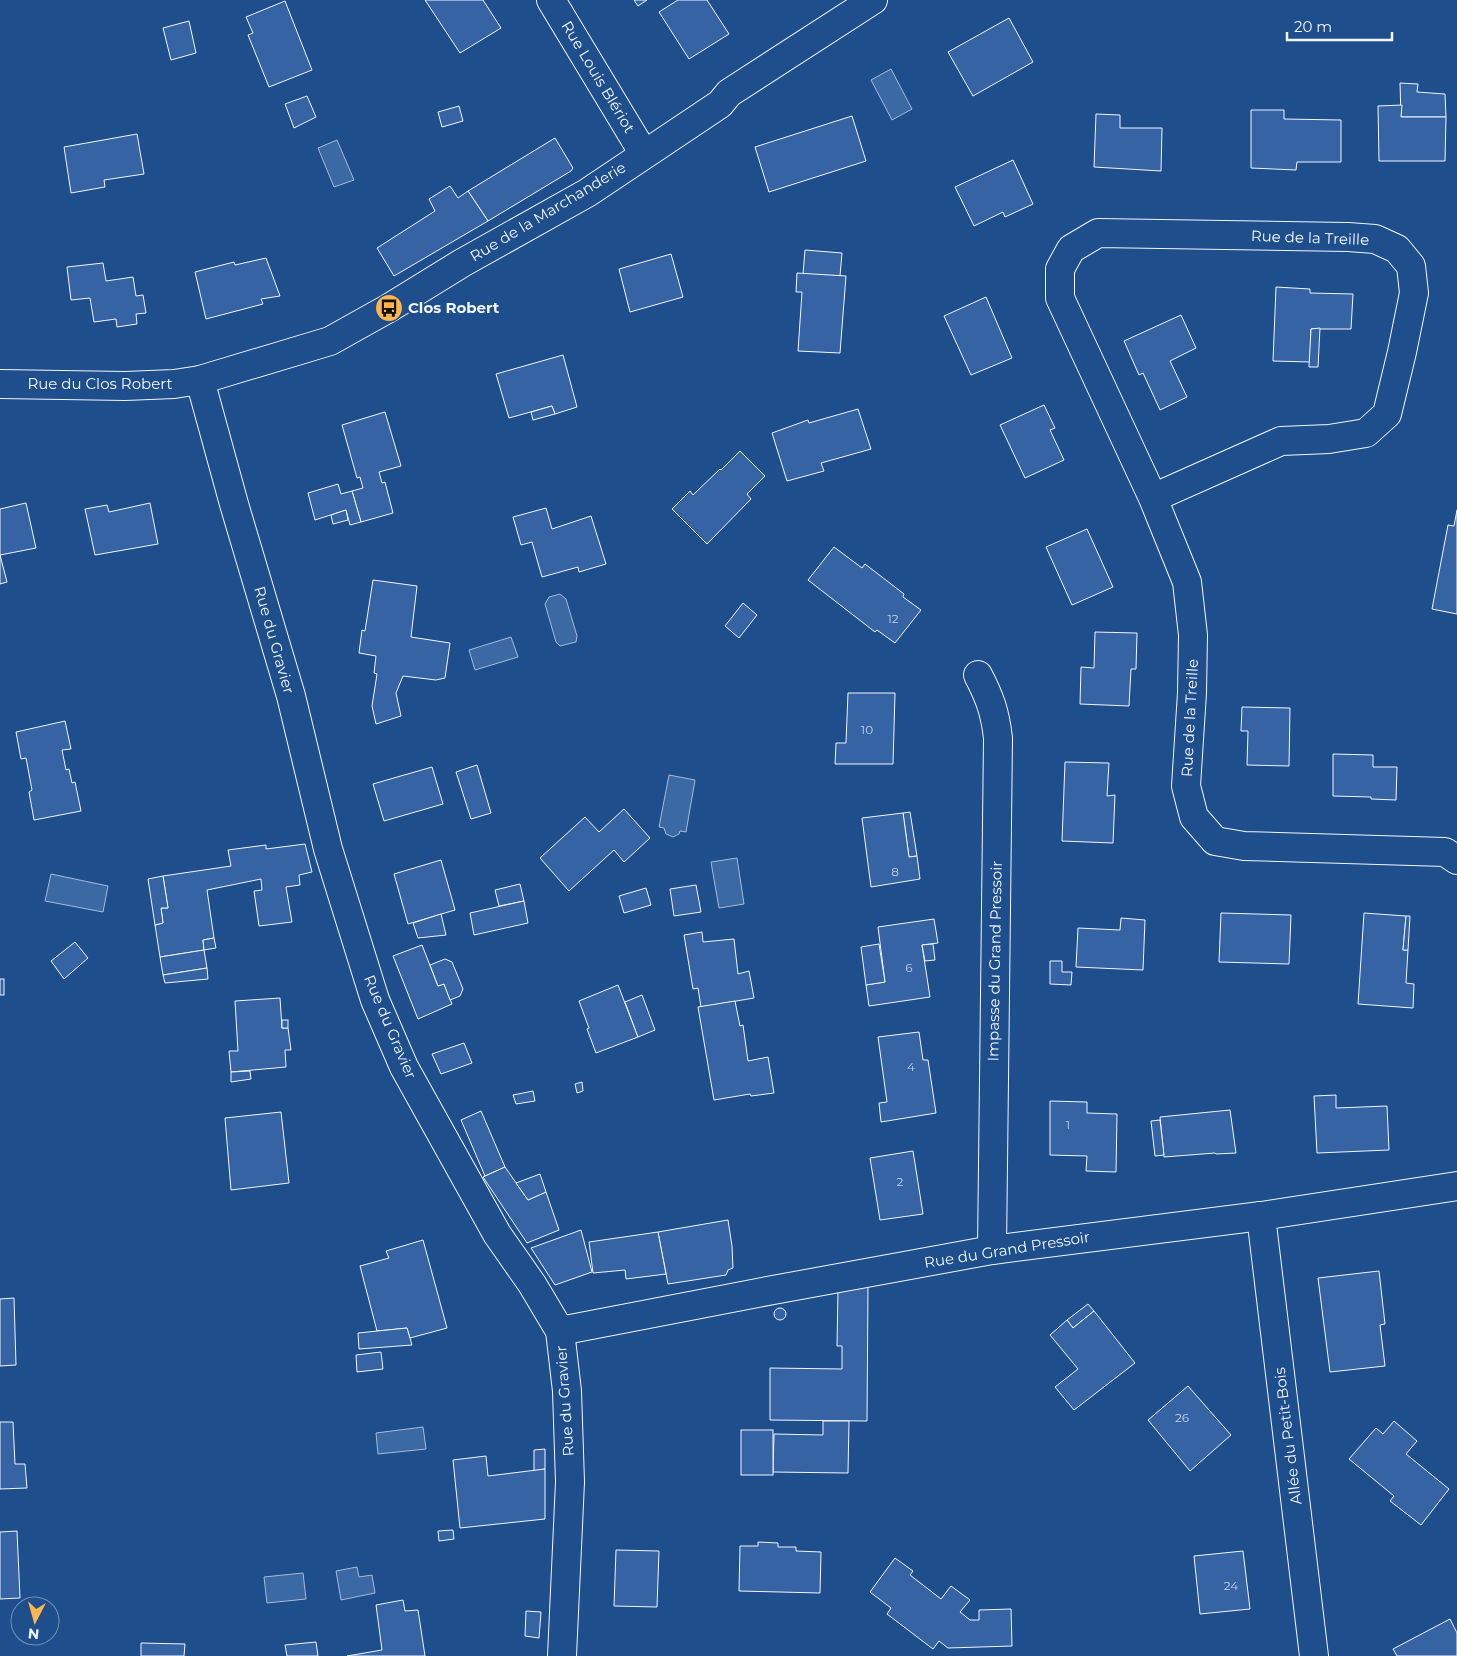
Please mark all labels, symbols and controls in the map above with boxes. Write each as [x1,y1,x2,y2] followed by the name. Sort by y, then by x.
[1287,10,1392,42] scale bar
[558,17,639,136] street label: Rue Louis Blériot
[1294,17,1332,36] text: 20 m
[466,157,629,266] street label: Rue de la Marchanderie
[1251,226,1369,249] street label: Rue de la Treille
[374,293,404,323] bus stop icon: Clos Robert
[408,298,500,317] place label: Clos Robert
[27,374,173,393] street label: Rue du Clos Robert
[250,584,299,696] street label: Rue du Gravier
[887,611,899,626] house number: 12
[1177,658,1202,778] street label: Rue de la Treille
[861,722,873,737] house number: 10
[983,860,1006,1062] street label: Impasse du Grand Pressoir
[891,864,899,879] house number: 8
[905,960,913,975] house number: 6
[360,972,421,1082] street label: Rue du Gravier
[907,1059,915,1074] house number: 4
[1066,1117,1070,1132] house number: 1
[897,1174,904,1189] house number: 2
[923,1227,1091,1272] street label: Rue du Grand Pressoir
[551,1345,578,1457] street label: Rue du Gravier
[1270,1366,1305,1506] street label: Allée du Petit-Bois
[1175,1410,1189,1425] house number: 26
[1224,1578,1238,1593] house number: 24
[10,1596,60,1646] north arrow
[27,1624,40,1643] text: N

